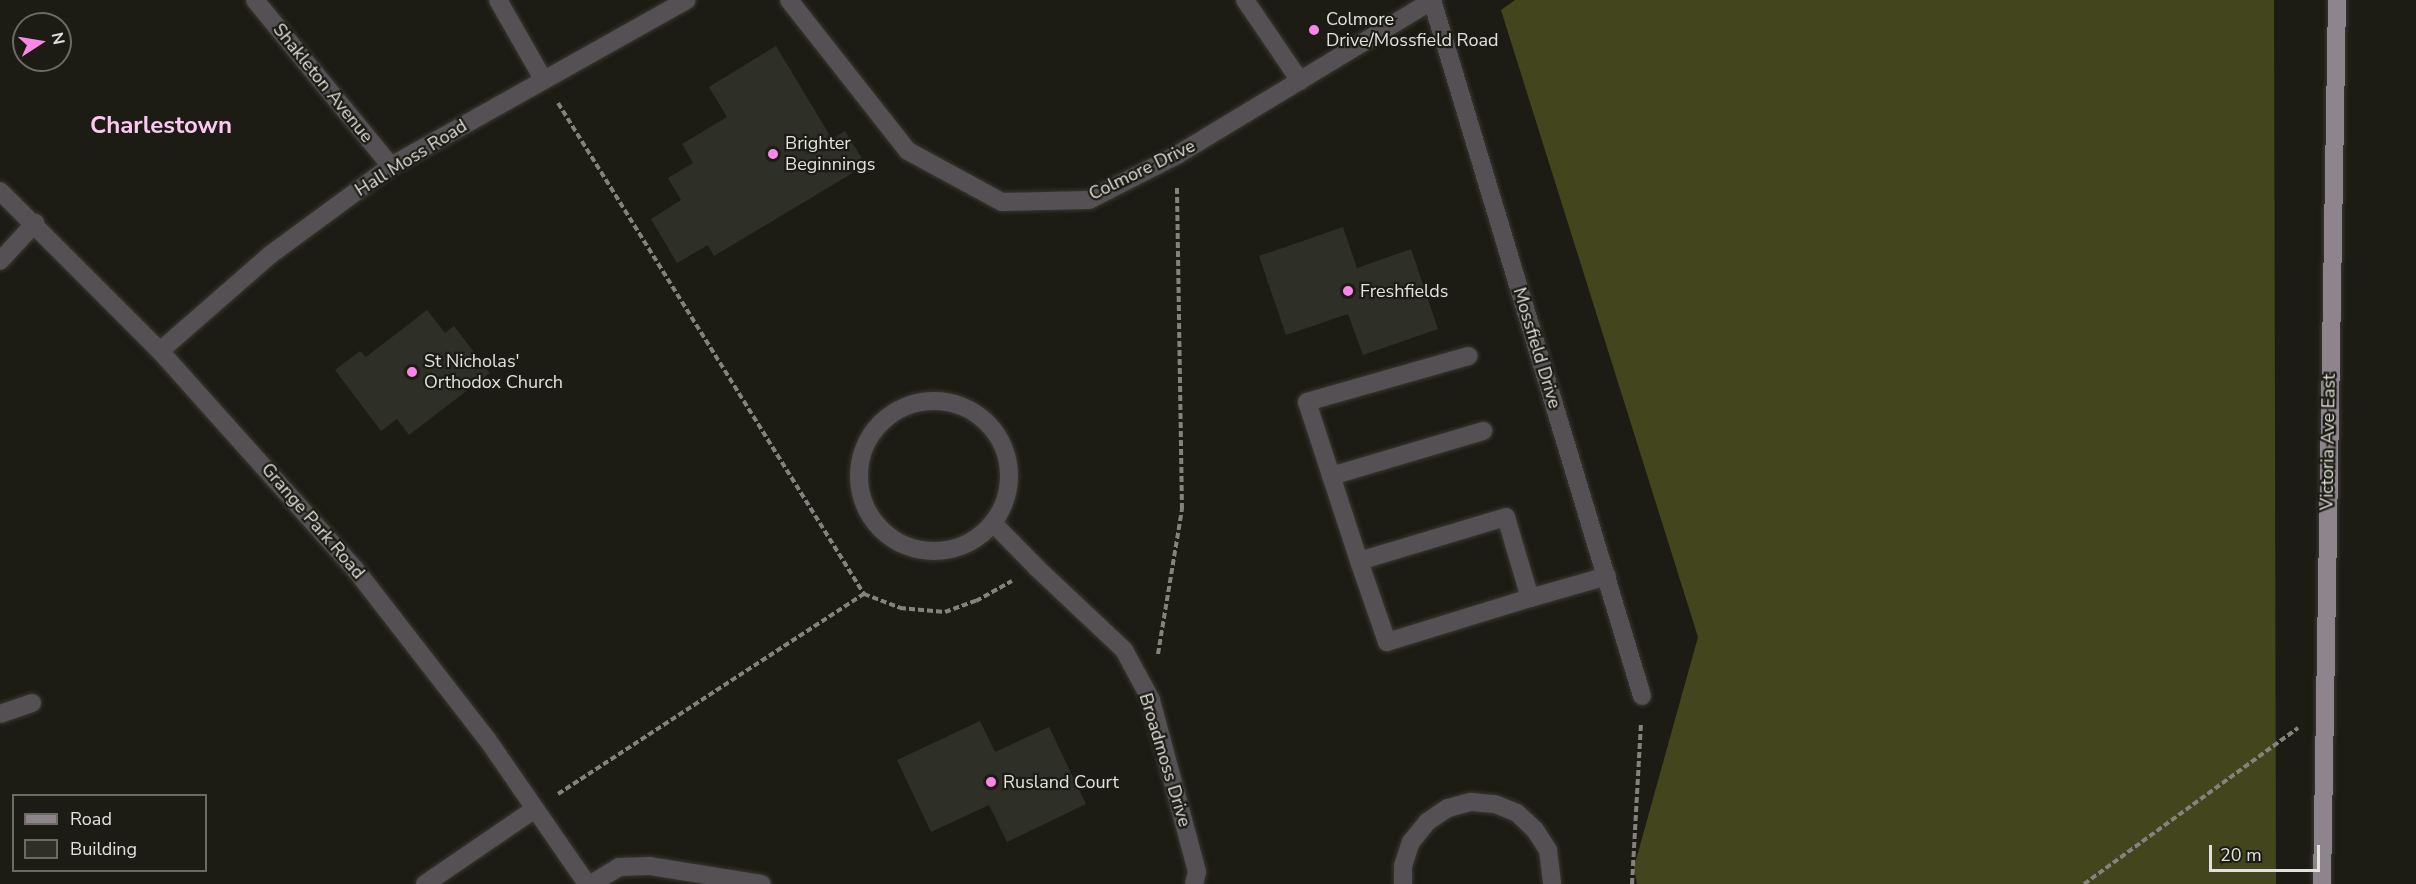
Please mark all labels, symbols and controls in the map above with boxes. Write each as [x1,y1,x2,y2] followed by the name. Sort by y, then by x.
[1326,9,1498,52] place label: Colmore Drive/Mossfield Road
[12,12,72,72] north arrow
[268,19,378,147] street label: Shakleton Avenue
[1307,23,1321,37] marker: Colmore Drive/Mossfield Road
[46,31,70,47] text: N
[90,112,232,140] district label: Charlestown
[351,115,471,201] street label: Hall Moss Road
[785,133,876,176] place label: Brighter Beginnings
[1085,135,1199,205] street label: Colmore Drive
[766,147,780,161] marker: Brighter Beginnings
[1360,280,1448,302] place label: Freshfields
[1341,284,1355,298] marker: Freshfields
[1508,285,1566,411] street label: Mossfield Drive
[424,351,563,394] place label: St Nicholas' Orthodox Church
[405,365,419,379] marker: St Nicholas' Orthodox Church
[2316,373,2340,511] street label: Victoria Ave East
[257,459,369,583] street label: Grange Park Road
[1134,691,1196,829] street label: Broadmoss Drive
[1003,771,1119,793] place label: Rusland Court
[984,775,998,789] marker: Rusland Court
[12,794,207,872] legend
[70,807,112,831] text: Road
[2212,833,2323,871] scale bar
[70,837,137,861] text: Building
[2220,843,2262,867] text: 20 m

